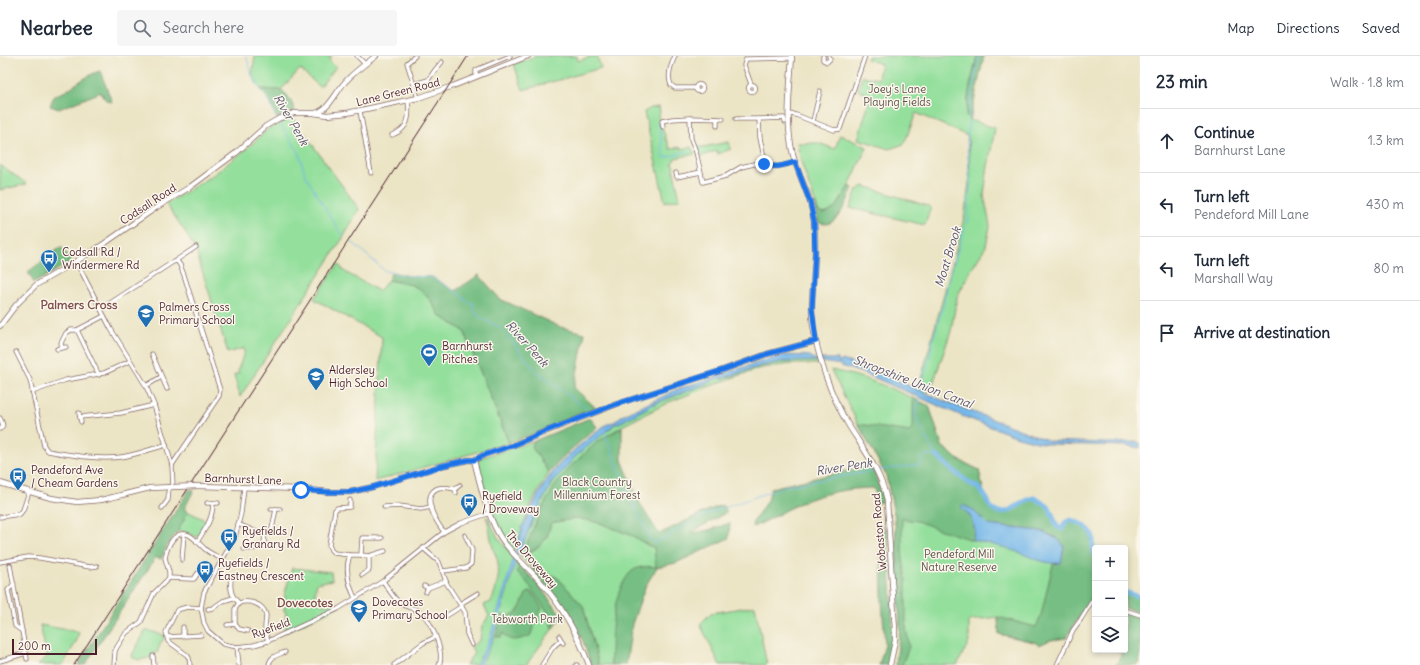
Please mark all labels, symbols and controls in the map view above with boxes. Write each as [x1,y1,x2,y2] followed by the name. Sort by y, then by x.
[117,10,397,46] search box
[20,16,93,40] text: Nearbee
[131,17,153,39] icon: search
[163,18,244,37] text: Search here
[1227,19,1254,37] text: Map
[1276,19,1340,37] text: Directions
[1362,19,1400,37] text: Saved
[1156,71,1208,93] text: 23 min
[1330,74,1404,91] text: Walk · 1.8 km
[355,75,442,109] street label: Lane Green Road
[863,82,931,109] park label: Joey's Lane Playing Fields
[271,91,313,149] water label: River Penk
[1194,123,1255,142] text: Continue
[1156,130,1178,152] icon: ahead
[1368,132,1404,149] text: 1.3 km
[1194,142,1285,159] text: Barnhurst Lane
[755,155,773,173] route end
[117,180,179,227] street label: Codsall Road
[1194,187,1249,206] text: Turn left
[1156,194,1178,216] icon: left
[1366,196,1404,213] text: 430 m
[1194,206,1309,223] text: Pendeford Mill Lane
[931,224,964,289] water label: Moat Brook
[62,245,140,272] place label: Codsall Rd / Windermere Rd
[39,248,59,273] bus stop icon: Codsall Rd / Windermere Rd
[1194,251,1249,270] text: Turn left
[1156,258,1178,280] icon: left
[1373,260,1404,277] text: 80 m
[1194,270,1273,287] text: Marshall Way
[41,297,118,312] district label: Palmers Cross
[159,300,235,327] place label: Palmers Cross Primary School
[136,303,156,328] school or university icon: Palmers Cross Primary School
[503,318,552,370] water label: River Penk
[1156,322,1178,344] icon: arrive
[1194,323,1330,342] text: Arrive at destination
[442,339,493,366] place label: Barnhurst Pitches
[419,342,439,367] sports icon: Barnhurst Pitches
[852,352,977,412] water label: Shropshire Union Canal
[329,363,387,390] place label: Aldersley High School
[306,366,326,391] school or university icon: Aldersley High School
[815,455,874,478] water label: River Penk
[31,463,118,490] place label: Pendeford Ave / Cheam Gardens
[8,466,28,491] bus stop icon: Pendeford Ave / Cheam Gardens
[204,471,282,487] street label: Barnhurst Lane
[554,475,641,502] park label: Black Country Millennium Forest
[292,481,310,499] route start
[482,489,539,516] place label: Ryefield / Droveway
[459,492,479,517] bus stop icon: Ryefield / Droveway
[869,492,889,571] street label: Wobaston Road
[242,524,301,551] place label: Ryefields / Granary Rd
[219,527,239,552] bus stop icon: Ryefields / Granary Rd
[503,527,561,591] street label: The Droveway
[1092,545,1128,653] map controls
[1092,545,1128,581] button: +
[921,547,997,574] park label: Pendeford Mill Nature Reserve
[218,556,304,583] place label: Ryefields / Eastney Crescent
[195,559,215,584] bus stop icon: Ryefields / Eastney Crescent
[1092,581,1128,617] button: −
[277,595,334,610] district label: Dovecotes
[372,595,448,622] place label: Dovecotes Primary School
[349,598,369,623] school or university icon: Dovecotes Primary School
[491,612,563,626] park label: Tebworth Park
[250,614,293,641] street label: Ryefield
[1092,617,1128,653] button: layers
[12,637,97,656] scale bar
[18,639,51,653] text: 200 m

